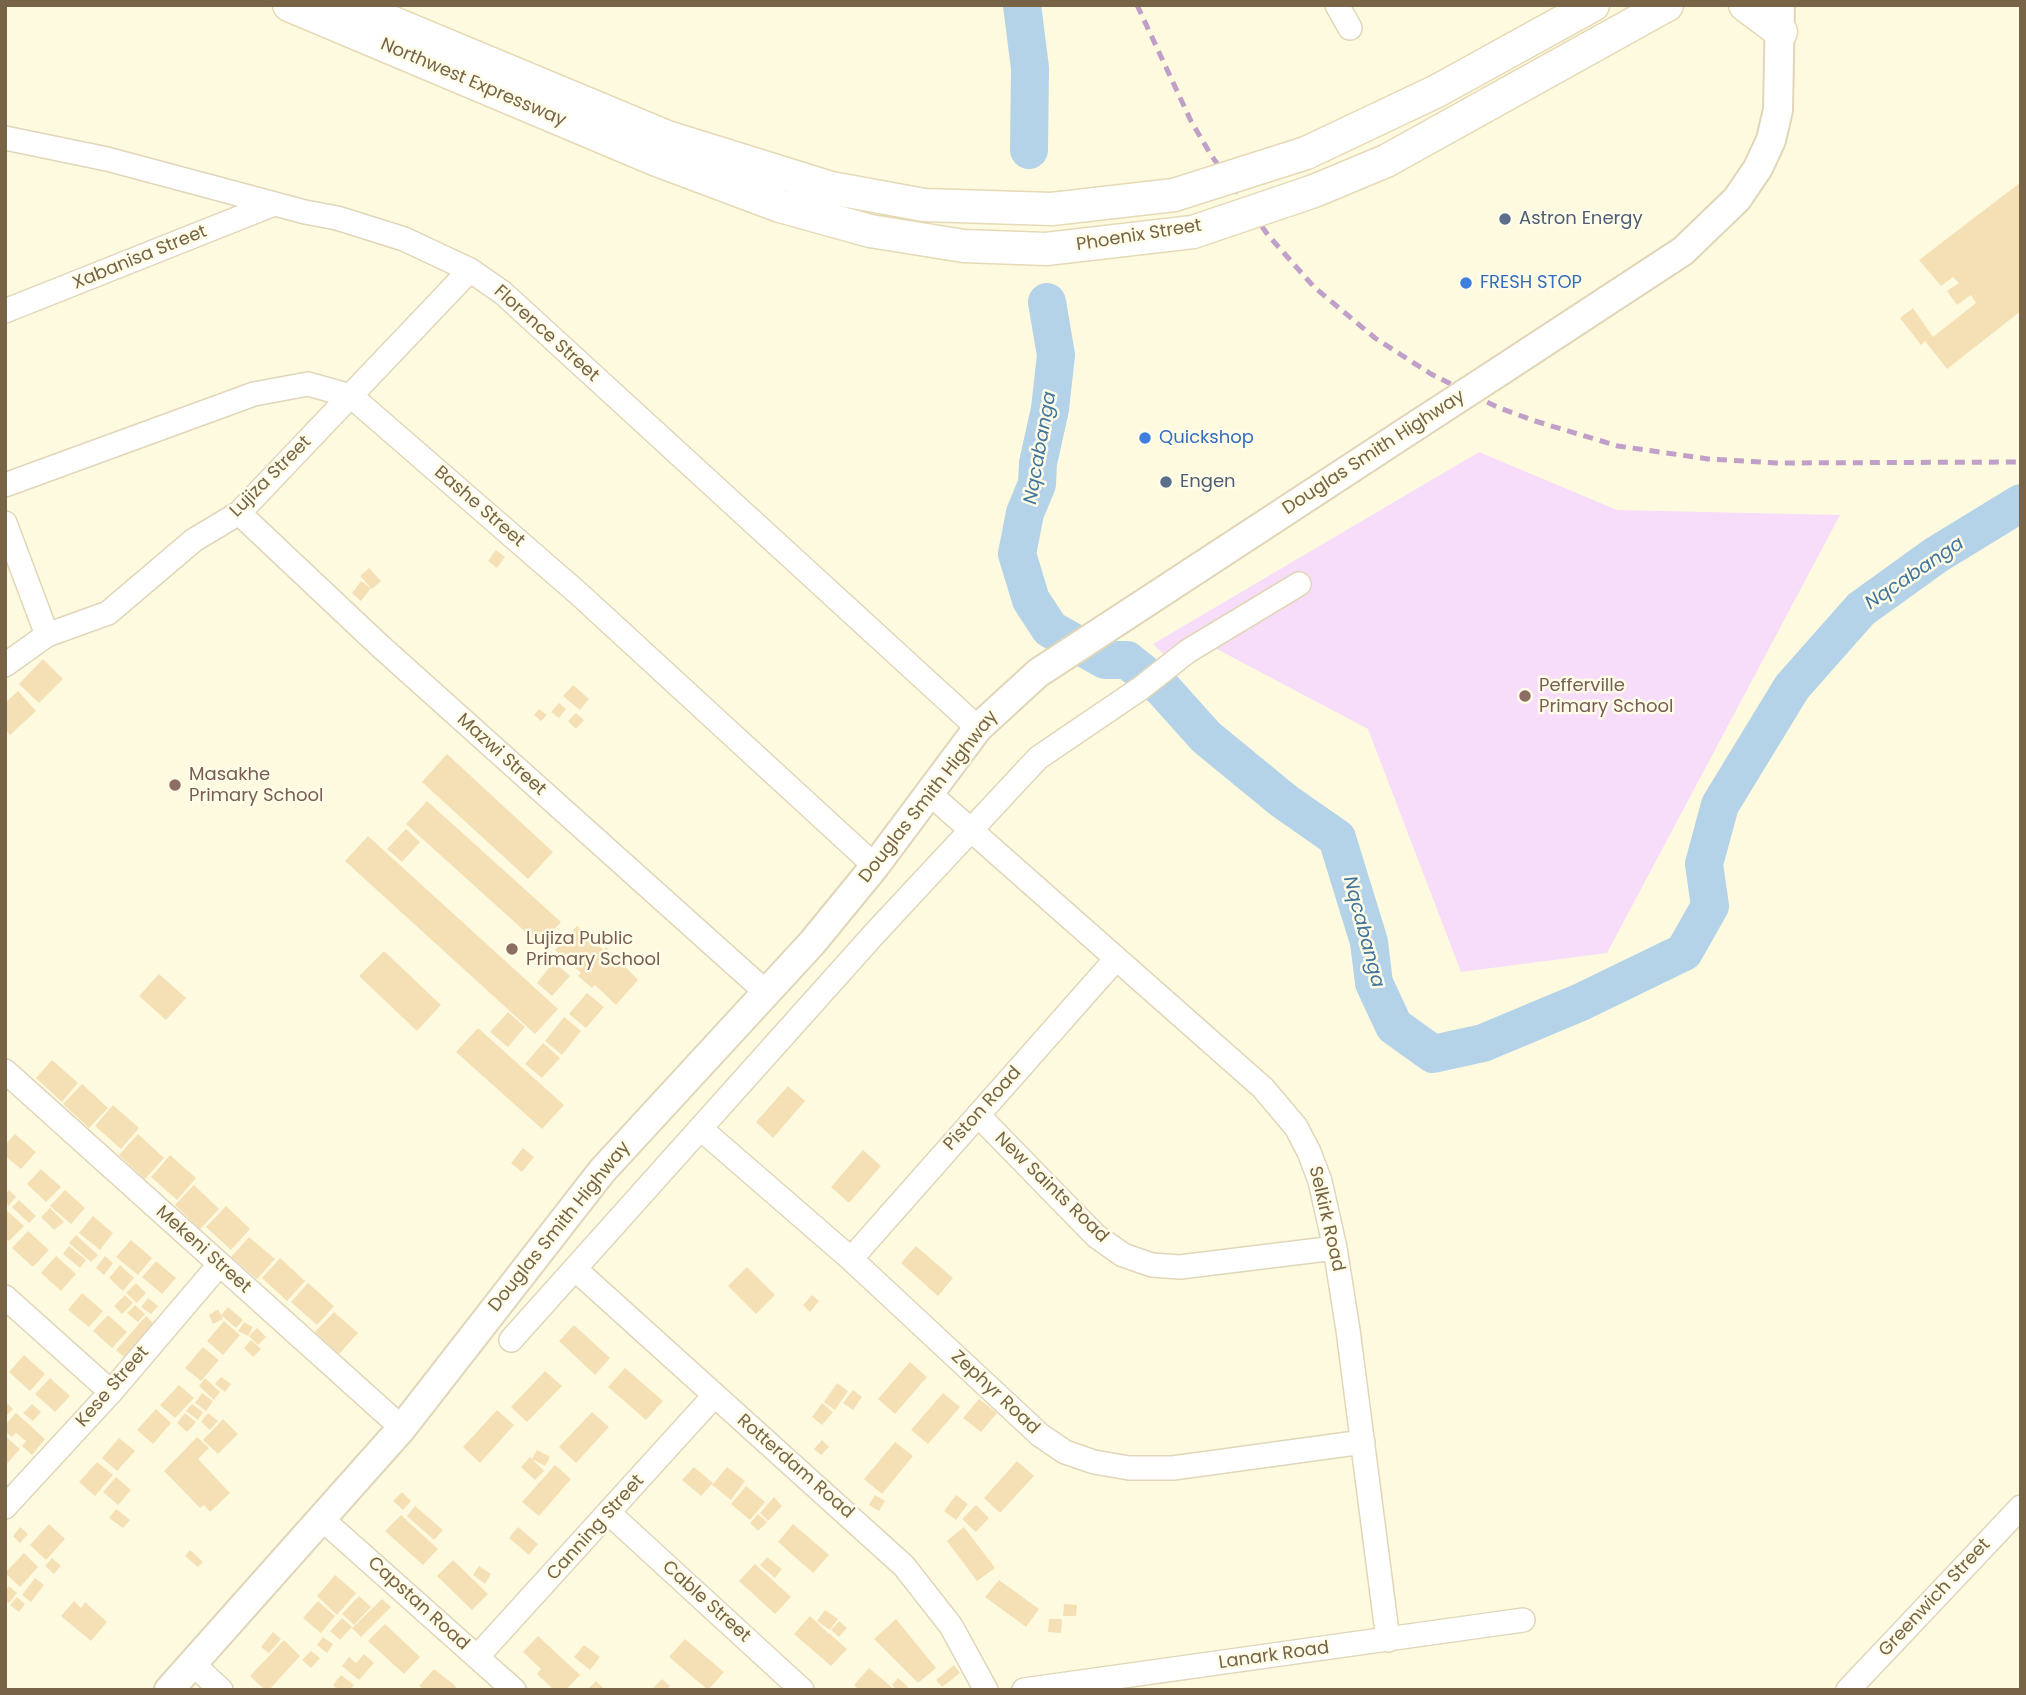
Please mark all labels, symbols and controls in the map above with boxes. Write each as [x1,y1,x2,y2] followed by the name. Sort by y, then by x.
[377,34,569,132] street label: Northwest Expressway
[1519,208,1643,230] place label: Astron Energy
[1497,211,1513,227] marker: Astron Energy
[1075,215,1203,257] street label: Phoenix Street
[70,221,210,295] street label: Xabanisa Street
[1480,272,1582,294] place label: FRESH STOP
[1458,275,1474,291] marker: FRESH STOP
[489,281,603,387] street label: Florence Street
[1279,386,1469,520] street label: Douglas Smith Highway
[1020,390,1062,506] water label: Nqcabanga
[1159,427,1254,449] place label: Quickshop
[1137,430,1153,446] marker: Quickshop
[226,432,316,522] street label: Lujiza Street
[429,462,529,552] street label: Bashe Street
[1180,471,1236,493] place label: Engen
[1158,474,1174,490] marker: Engen
[1861,533,1969,615] water label: Nqcabanga
[1539,675,1673,718] place label: Pefferville Primary School
[1517,688,1533,704] marker: Pefferville Primary School
[855,707,1003,887] street label: Douglas Smith Highway
[452,709,550,801] street label: Mazwi Street
[189,764,323,806] place label: Masakhe Primary School
[167,777,183,793] marker: Masakhe Primary School
[1337,874,1389,990] water label: Nqcabanga
[526,928,660,970] place label: Lujiza Public Primary School
[504,941,520,957] marker: Lujiza Public Primary School
[940,1063,1026,1155] street label: Piston Road
[990,1128,1112,1248] street label: New Saints Road
[485,1138,635,1316] street label: Douglas Smith Highway
[1303,1164,1349,1274] street label: Selkirk Road
[151,1202,255,1298] street label: Mekeni Street
[72,1342,154,1432] street label: Kese Street
[946,1347,1044,1439] street label: Zephyr Road
[732,1410,858,1524] street label: Rotterdam Road
[543,1471,649,1585] street label: Canning Street
[1875,1534,1995,1662] street label: Greenwich Street
[363,1553,473,1655] street label: Capstan Road
[657,1557,755,1647] street label: Cable Street
[1217,1638,1331,1674] street label: Lanark Road

